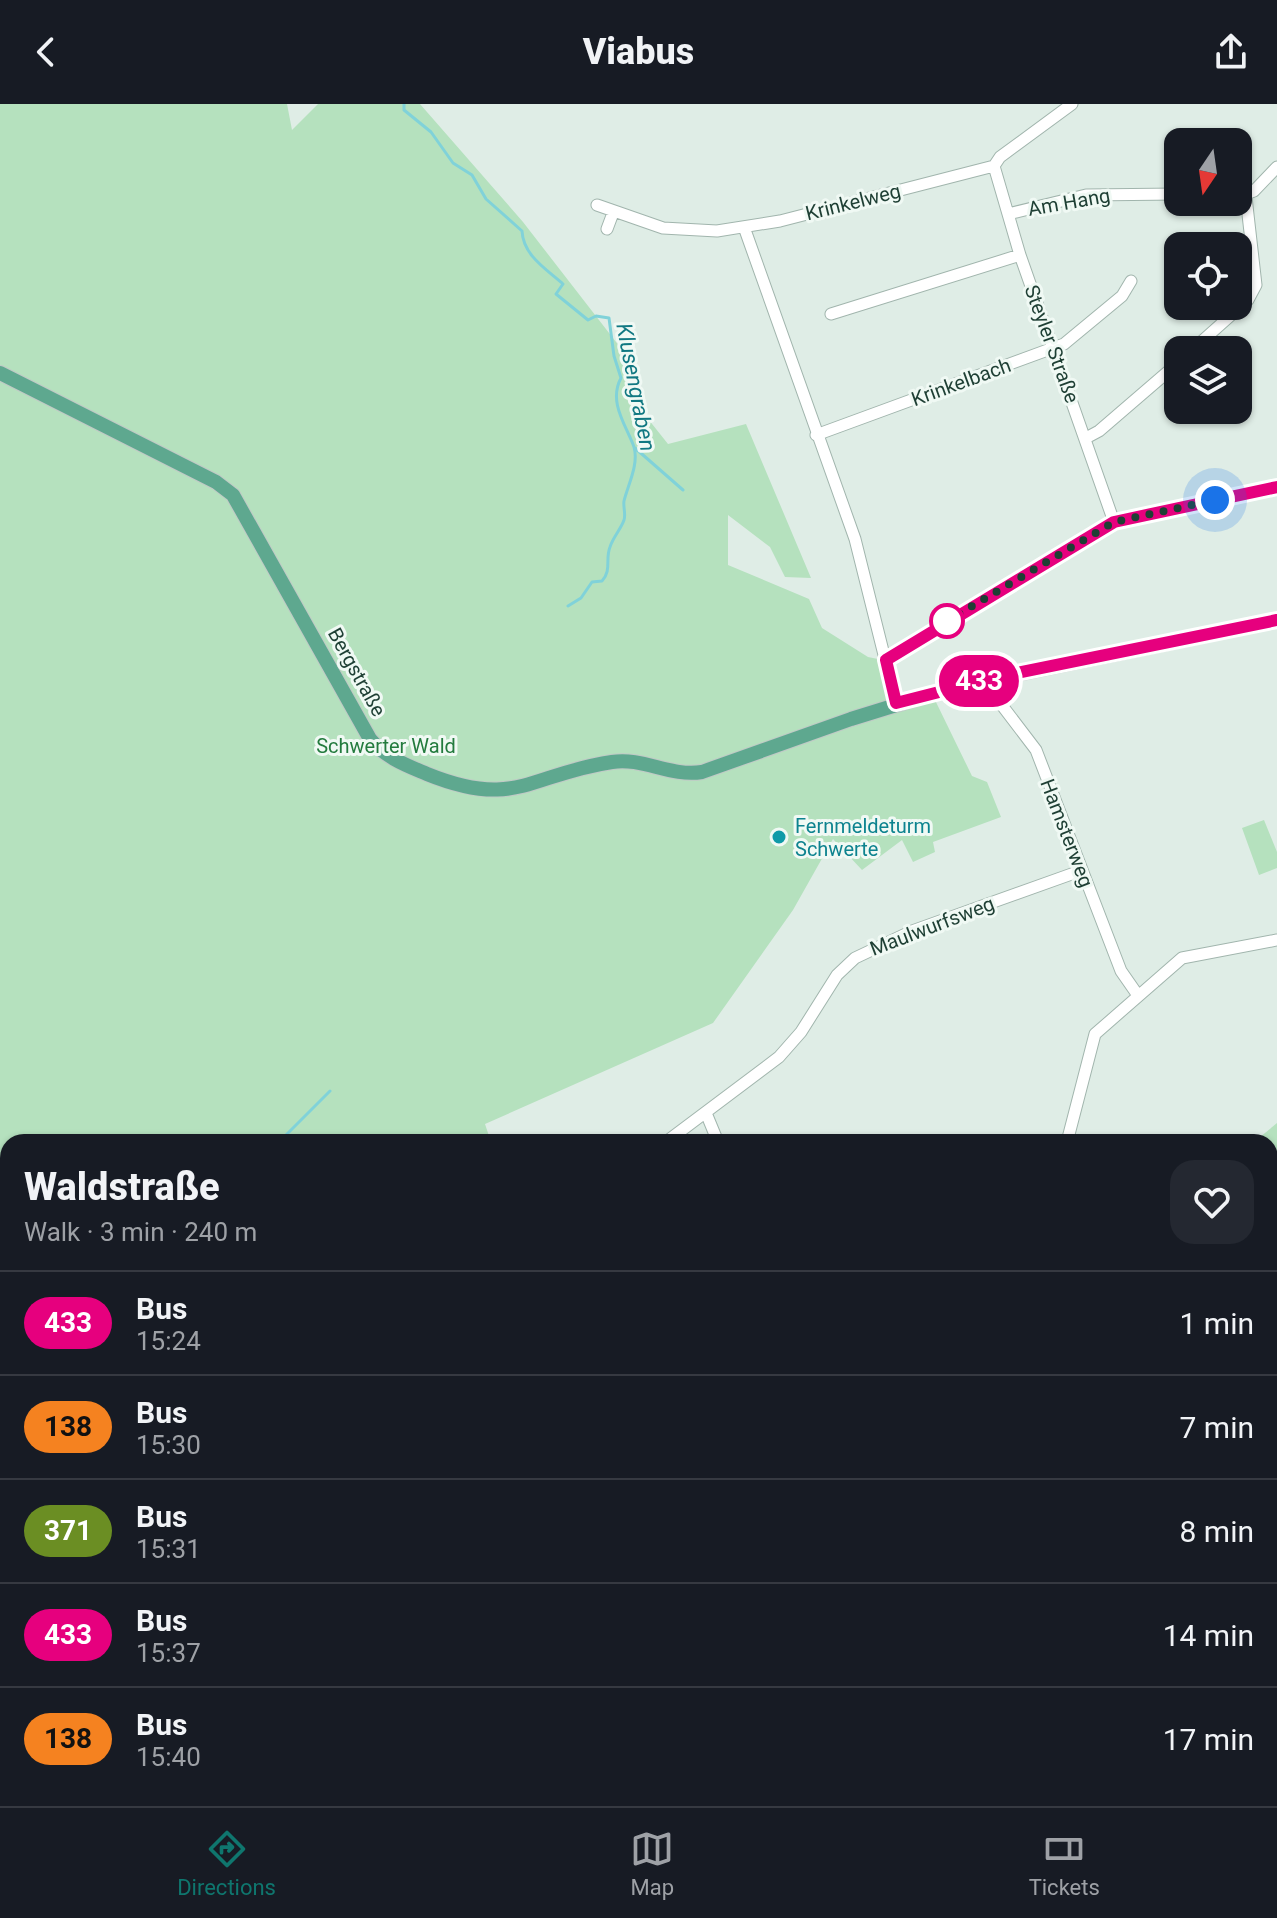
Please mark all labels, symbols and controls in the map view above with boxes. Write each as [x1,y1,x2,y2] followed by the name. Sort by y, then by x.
[24,30,68,74] icon: back
[1209,30,1253,74] icon: share
[583,31,694,73] text: Viabus
[1164,128,1252,216] north arrow
[1164,128,1252,424] map controls
[803,179,903,225] street label: Krinkelweg
[1026,183,1112,221] street label: Am Hang
[1164,232,1252,320] button: locate
[1020,282,1084,406] street label: Steyler Straße
[611,321,661,453] water label: Klusengraben
[1164,336,1252,424] button: layers
[908,353,1014,411] street label: Krinkelbach
[1195,480,1235,520] your location
[930,604,964,638] unlabelled marker
[323,624,391,720] street label: Bergstraße
[933,655,1025,707] line badge: 433
[955,664,1003,697] text: 433
[316,734,456,758] park label: Schwerter Wald
[1035,776,1099,890] street label: Hamsterweg
[795,814,931,861] place label: Fernmeldeturm Schwerte
[770,828,788,846] marker: Fernmeldeturm Schwerte
[866,891,998,961] street label: Maulwurfsweg
[1170,1160,1254,1244] button: heart
[24,1165,220,1209] text: Waldstraße
[24,1217,257,1247] text: Walk · 3 min · 240 m
[136,1291,187,1326] text: Bus
[44,1306,92,1339] text: 433
[1180,1306,1254,1341] text: 1 min
[136,1326,201,1356] text: 15:24
[136,1395,187,1430] text: Bus
[44,1410,92,1443] text: 138
[1180,1410,1254,1445] text: 7 min
[136,1430,201,1460] text: 15:30
[136,1499,187,1534] text: Bus
[44,1514,92,1547] text: 371
[1180,1514,1254,1549] text: 8 min
[136,1534,201,1564] text: 15:31
[136,1603,187,1638] text: Bus
[44,1618,92,1651] text: 433
[1163,1618,1254,1653] text: 14 min
[136,1638,201,1668] text: 15:37
[136,1707,187,1742] text: Bus
[44,1722,92,1755] text: 138
[1163,1722,1254,1757] text: 17 min
[136,1742,201,1772] text: 15:40
[177,1827,276,1900] tab: Directions
[630,1827,674,1900] tab: Map
[1029,1827,1100,1900] tab: Tickets

